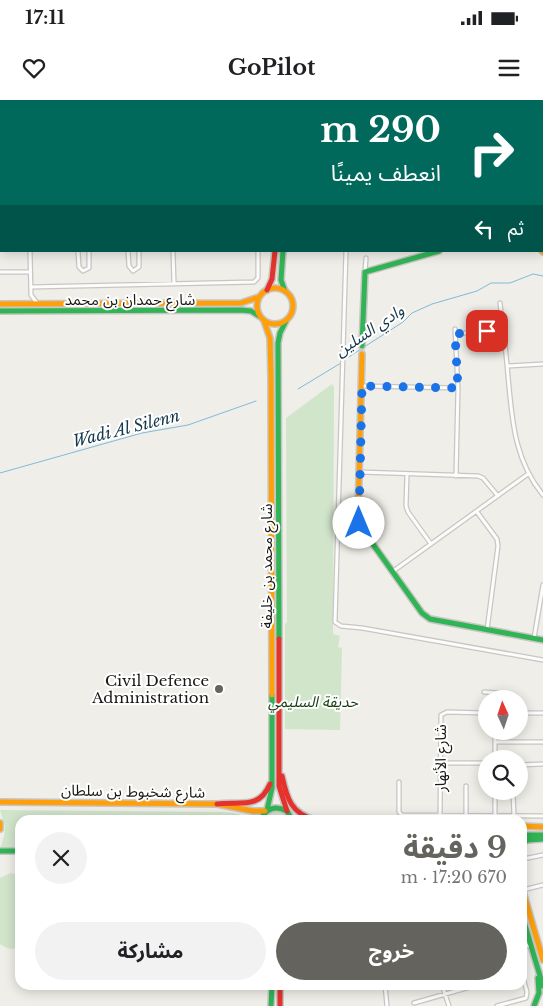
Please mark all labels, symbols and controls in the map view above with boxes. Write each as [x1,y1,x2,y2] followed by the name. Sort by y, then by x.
[25,6,65,29] text: 17:11
[20,54,48,82] icon: heart
[228,54,315,81] text: GoPilot
[495,54,523,82] icon: menu
[320,108,441,151] text: 290 m
[459,120,524,185] icon: right
[331,160,441,187] text: انعطف يمينًا
[470,215,498,243] icon: left
[508,217,524,240] text: ثم
[65,290,196,312] street label: شارع حمدان بن محمد
[331,300,409,364] water label: وادي السلين
[466,310,508,352] pin
[473,317,501,345] icon: arrive
[70,405,182,451] water label: Wadi Al Silenn
[332,496,384,548] position arrow
[257,503,279,628] street label: شارع محمد بن خليفة
[91,671,209,707] place label: Civil Defence Administration
[213,683,225,695] marker: Civil Defence Administration
[478,690,528,740] north arrow
[478,690,528,800] map controls
[268,692,358,713] park label: حديقة السليمي
[431,724,453,793] street label: شارع الأنهار
[478,750,528,800] button: search
[61,780,205,805] street label: شارع شخبوط بن سلطان
[403,829,507,866] text: 9 دقيقة
[35,832,87,884] button: close
[401,867,507,887] text: 670 m · 17:20
[35,922,266,980] button: مشاركة
[276,922,507,980] button: خروج

